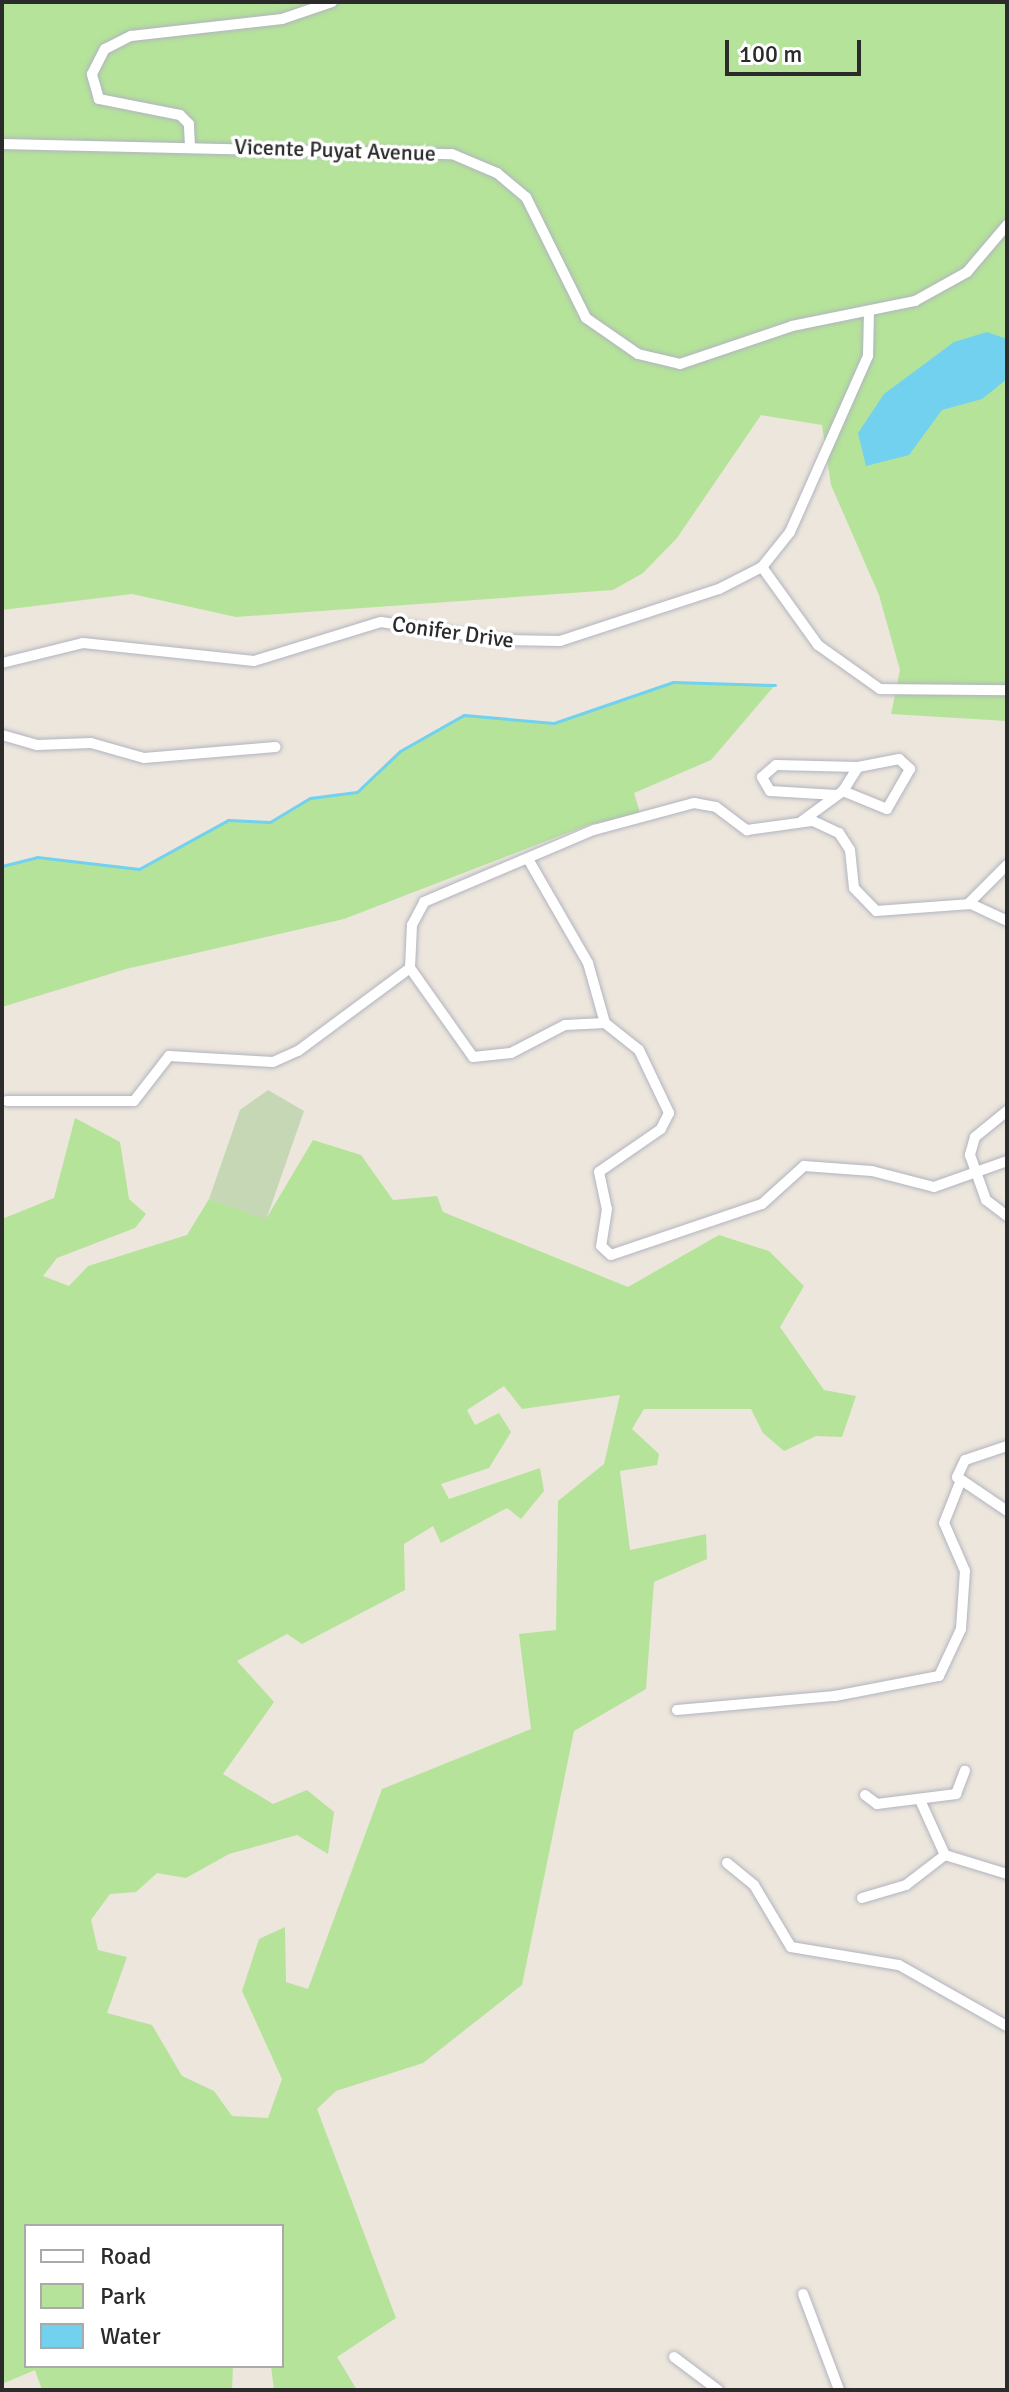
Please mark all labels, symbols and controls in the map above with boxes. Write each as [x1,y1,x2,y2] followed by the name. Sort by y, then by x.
[729,24,865,74] scale bar
[739,39,802,69] text: 100 m
[234,133,436,167] street label: Vicente Puyat Avenue
[390,610,516,654] street label: Conifer Drive
[24,2224,284,2368] legend
[100,2241,151,2271] text: Road
[100,2281,146,2311] text: Park
[100,2321,160,2351] text: Water

